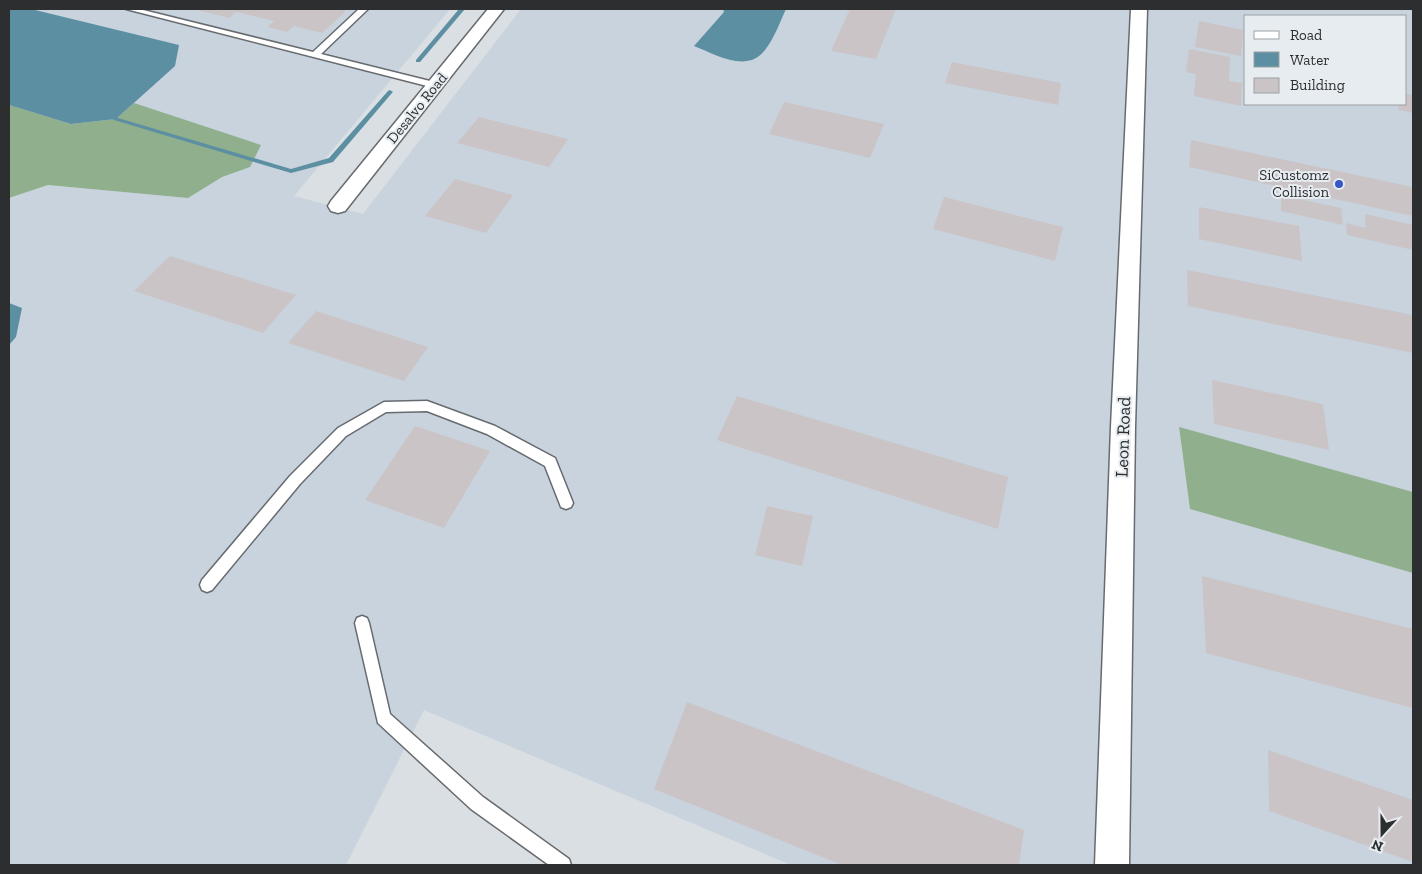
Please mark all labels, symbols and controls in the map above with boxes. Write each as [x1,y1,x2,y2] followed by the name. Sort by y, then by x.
[1244,15,1407,105] legend
[1290,26,1323,44] text: Road
[1290,51,1330,69] text: Water
[383,68,452,147] street label: Desalvo Road
[1290,76,1345,94] text: Building
[1259,166,1329,201] place label: SiCustomz Collision
[1333,178,1345,190] marker: SiCustomz Collision
[1111,396,1135,478] street label: Leon Road
[1357,809,1407,859] north arrow
[1369,836,1386,856] text: N

